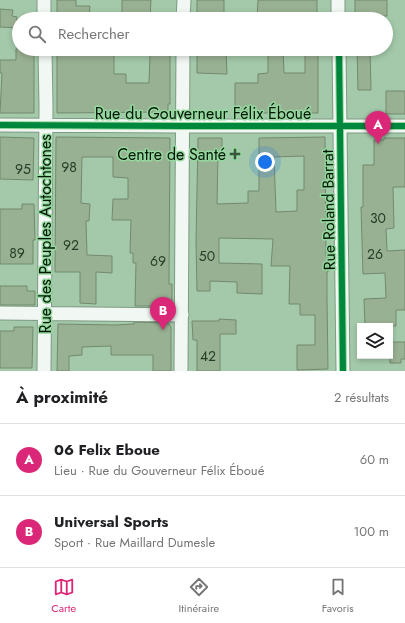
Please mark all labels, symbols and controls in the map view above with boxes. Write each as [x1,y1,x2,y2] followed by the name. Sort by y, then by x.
[12,12,393,56] search box
[26,23,48,45] icon: search
[58,23,130,45] text: Rechercher
[95,102,311,125] street label: Rue du Gouverneur Félix Éboué
[365,111,391,144] pin: A
[34,134,57,334] street label: Rue des Peuples Autochtones
[117,143,226,166] place label: Centre de Santé
[229,148,241,160] marker: Centre de Santé
[316,149,341,271] street label: Rue Roland Barrat
[255,152,275,172] your location
[61,157,77,177] house number: 98
[15,159,31,179] house number: 95
[370,208,386,228] house number: 30
[63,235,79,255] house number: 92
[9,243,25,263] house number: 89
[367,244,383,264] house number: 26
[199,246,215,266] house number: 50
[150,251,166,271] house number: 69
[150,297,176,330] pin: B
[357,323,393,359] map controls
[357,323,393,359] button: layers
[200,346,216,366] house number: 42
[16,385,108,409] text: À proximité
[334,388,389,407] text: 2 résultats
[54,439,160,461] text: 06 Felix Eboue
[24,450,34,469] text: A
[360,450,389,469] text: 60 m
[54,461,264,480] text: Lieu · Rue du Gouverneur Félix Éboué
[54,511,168,533] text: Universal Sports
[25,522,33,541] text: B
[354,522,389,541] text: 100 m
[54,533,215,552] text: Sport · Rue Maillard Dumesle
[51,576,76,616] tab: Carte
[178,576,219,616] tab: Itinéraire
[322,576,354,616] tab: Favoris

